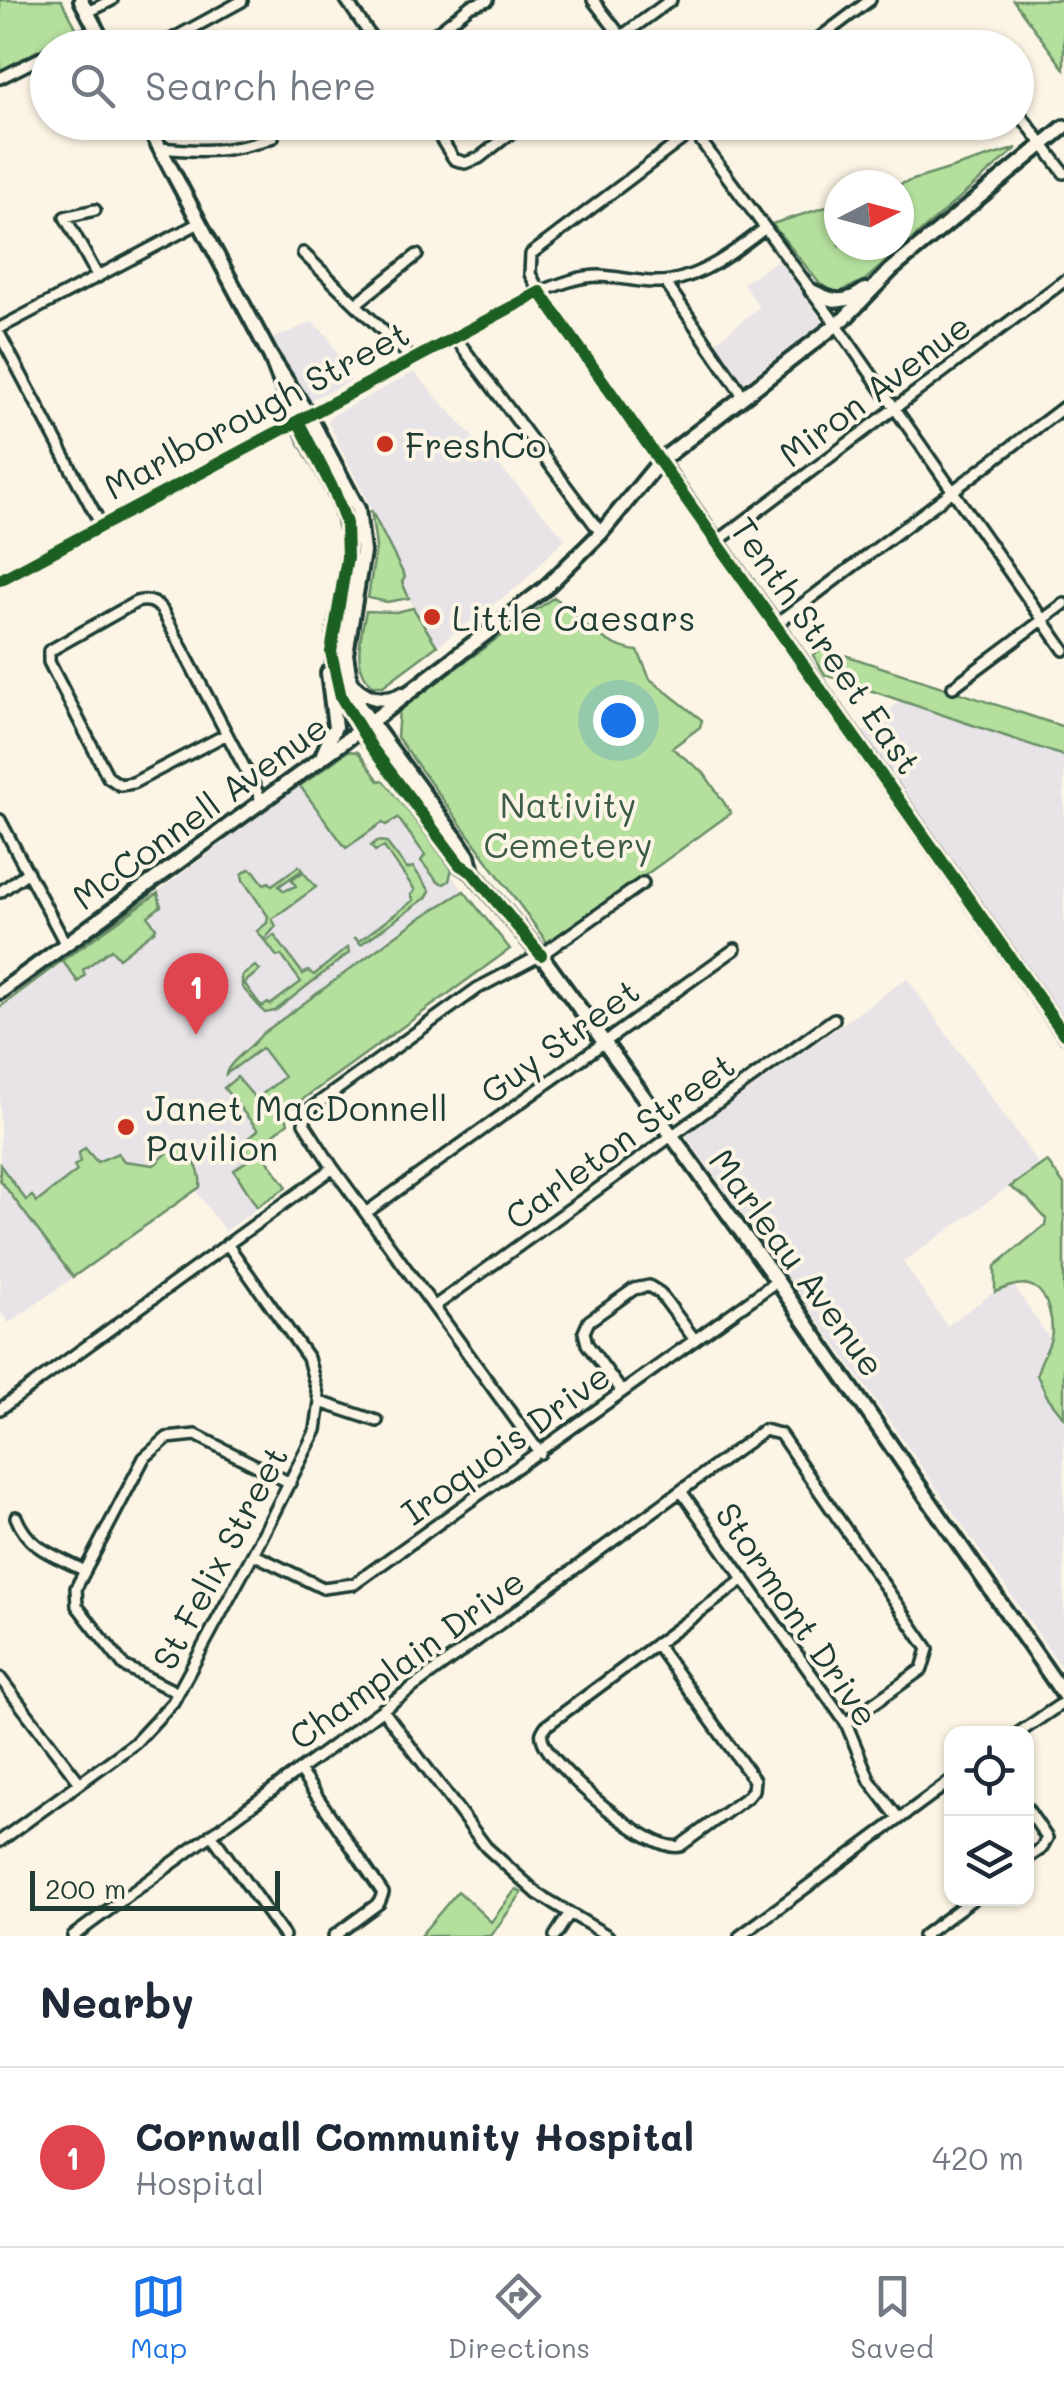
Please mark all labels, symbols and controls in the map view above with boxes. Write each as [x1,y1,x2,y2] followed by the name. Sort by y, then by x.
[30,30,1034,140] search box
[65,58,120,113] icon: search
[145,60,376,110] text: Search here
[824,170,914,260] north arrow
[769,302,979,476] street label: Miron Avenue
[95,309,417,509] street label: Marlborough Street
[405,421,546,467] place label: FreshCo
[374,433,396,455] marker: FreshCo
[721,507,933,783] street label: Tenth Street East
[452,594,695,640] place label: Little Caesars
[421,606,443,628] marker: Little Caesars
[593,695,644,746] your location
[62,703,336,919] street label: McConnell Avenue
[483,781,653,867] park label: Nativity Cemetery
[164,952,228,1035] pin: 1
[470,967,648,1113] street label: Guy Street
[495,1041,743,1239] street label: Carleton Street
[146,1084,448,1170] place label: Janet MacDonnell Pavilion
[115,1116,137,1138] marker: Janet MacDonnell Pavilion
[700,1139,896,1385] street label: Marleau Avenue
[391,1352,619,1534] street label: Iroquois Drive
[141,1437,297,1677] street label: St Felix Street
[706,1493,890,1735] street label: Stormont Drive
[279,1557,533,1759] street label: Champlain Drive
[944,1726,1034,1906] map controls
[944,1726,1034,1816] button: locate
[944,1816,1034,1906] button: layers
[30,1866,280,1910] scale bar
[45,1870,126,1906] text: 200 m
[40,1974,194,2029] text: Nearby
[135,2111,694,2161] text: Cornwall Community Hospital
[65,2136,80,2178] text: 1
[932,2136,1024,2178] text: 420 m
[135,2161,264,2203] text: Hospital
[130,2269,187,2365] tab: Map
[448,2269,590,2365] tab: Directions
[851,2269,934,2365] tab: Saved

